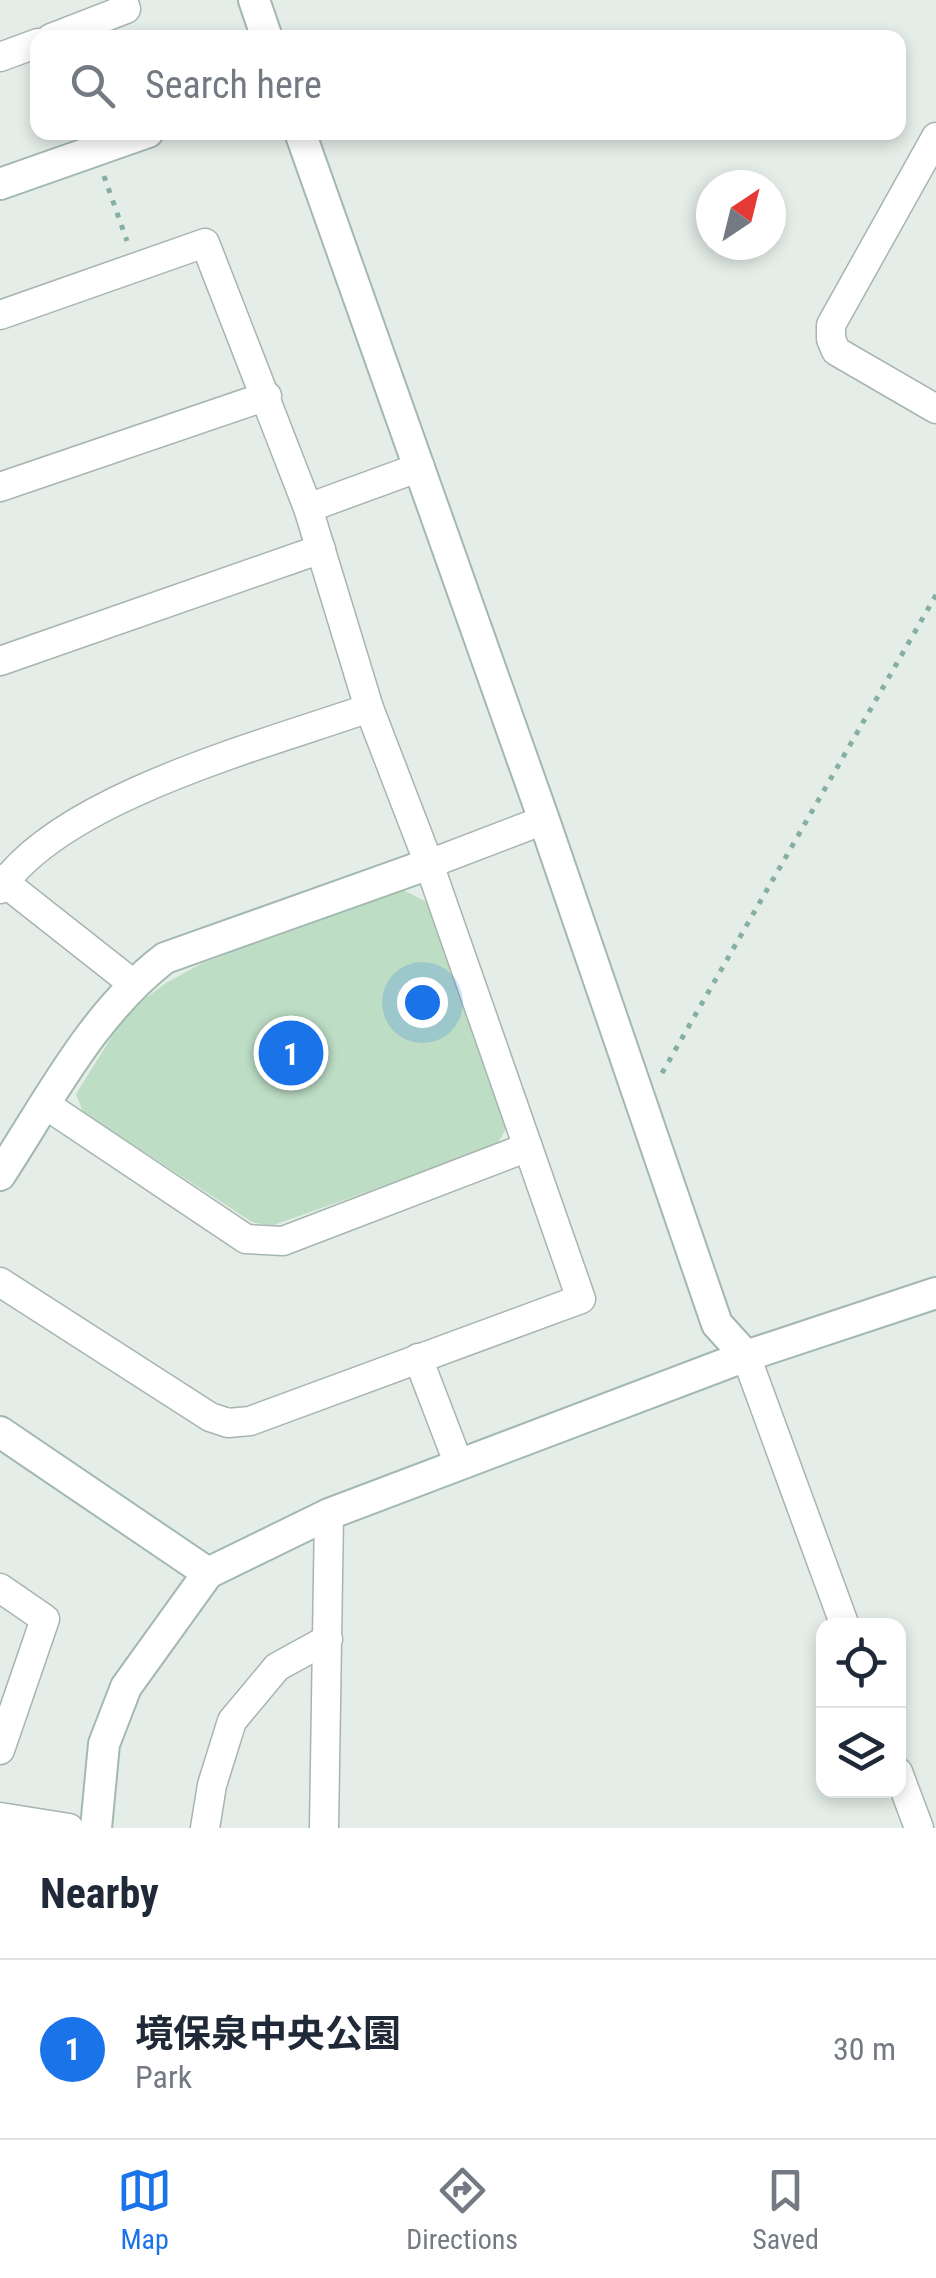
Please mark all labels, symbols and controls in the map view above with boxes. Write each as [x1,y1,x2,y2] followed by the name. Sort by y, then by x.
[30,30,906,140] search box
[65,58,120,113] icon: search
[145,63,322,107] text: Search here
[696,170,786,260] north arrow
[397,977,448,1028] your location
[258,1016,324,1090] pin: 1
[816,1618,906,1798] map controls
[816,1618,906,1708] button: locate
[816,1708,906,1798] button: layers
[40,1869,159,1918] text: Nearby
[135,2012,401,2056] text: 境保泉中央公園
[64,2030,81,2068] text: 1
[833,2030,896,2068] text: 30 m
[135,2058,192,2096] text: Park
[117,2163,172,2256] tab: Map
[406,2163,518,2256] tab: Directions
[752,2163,819,2256] tab: Saved

